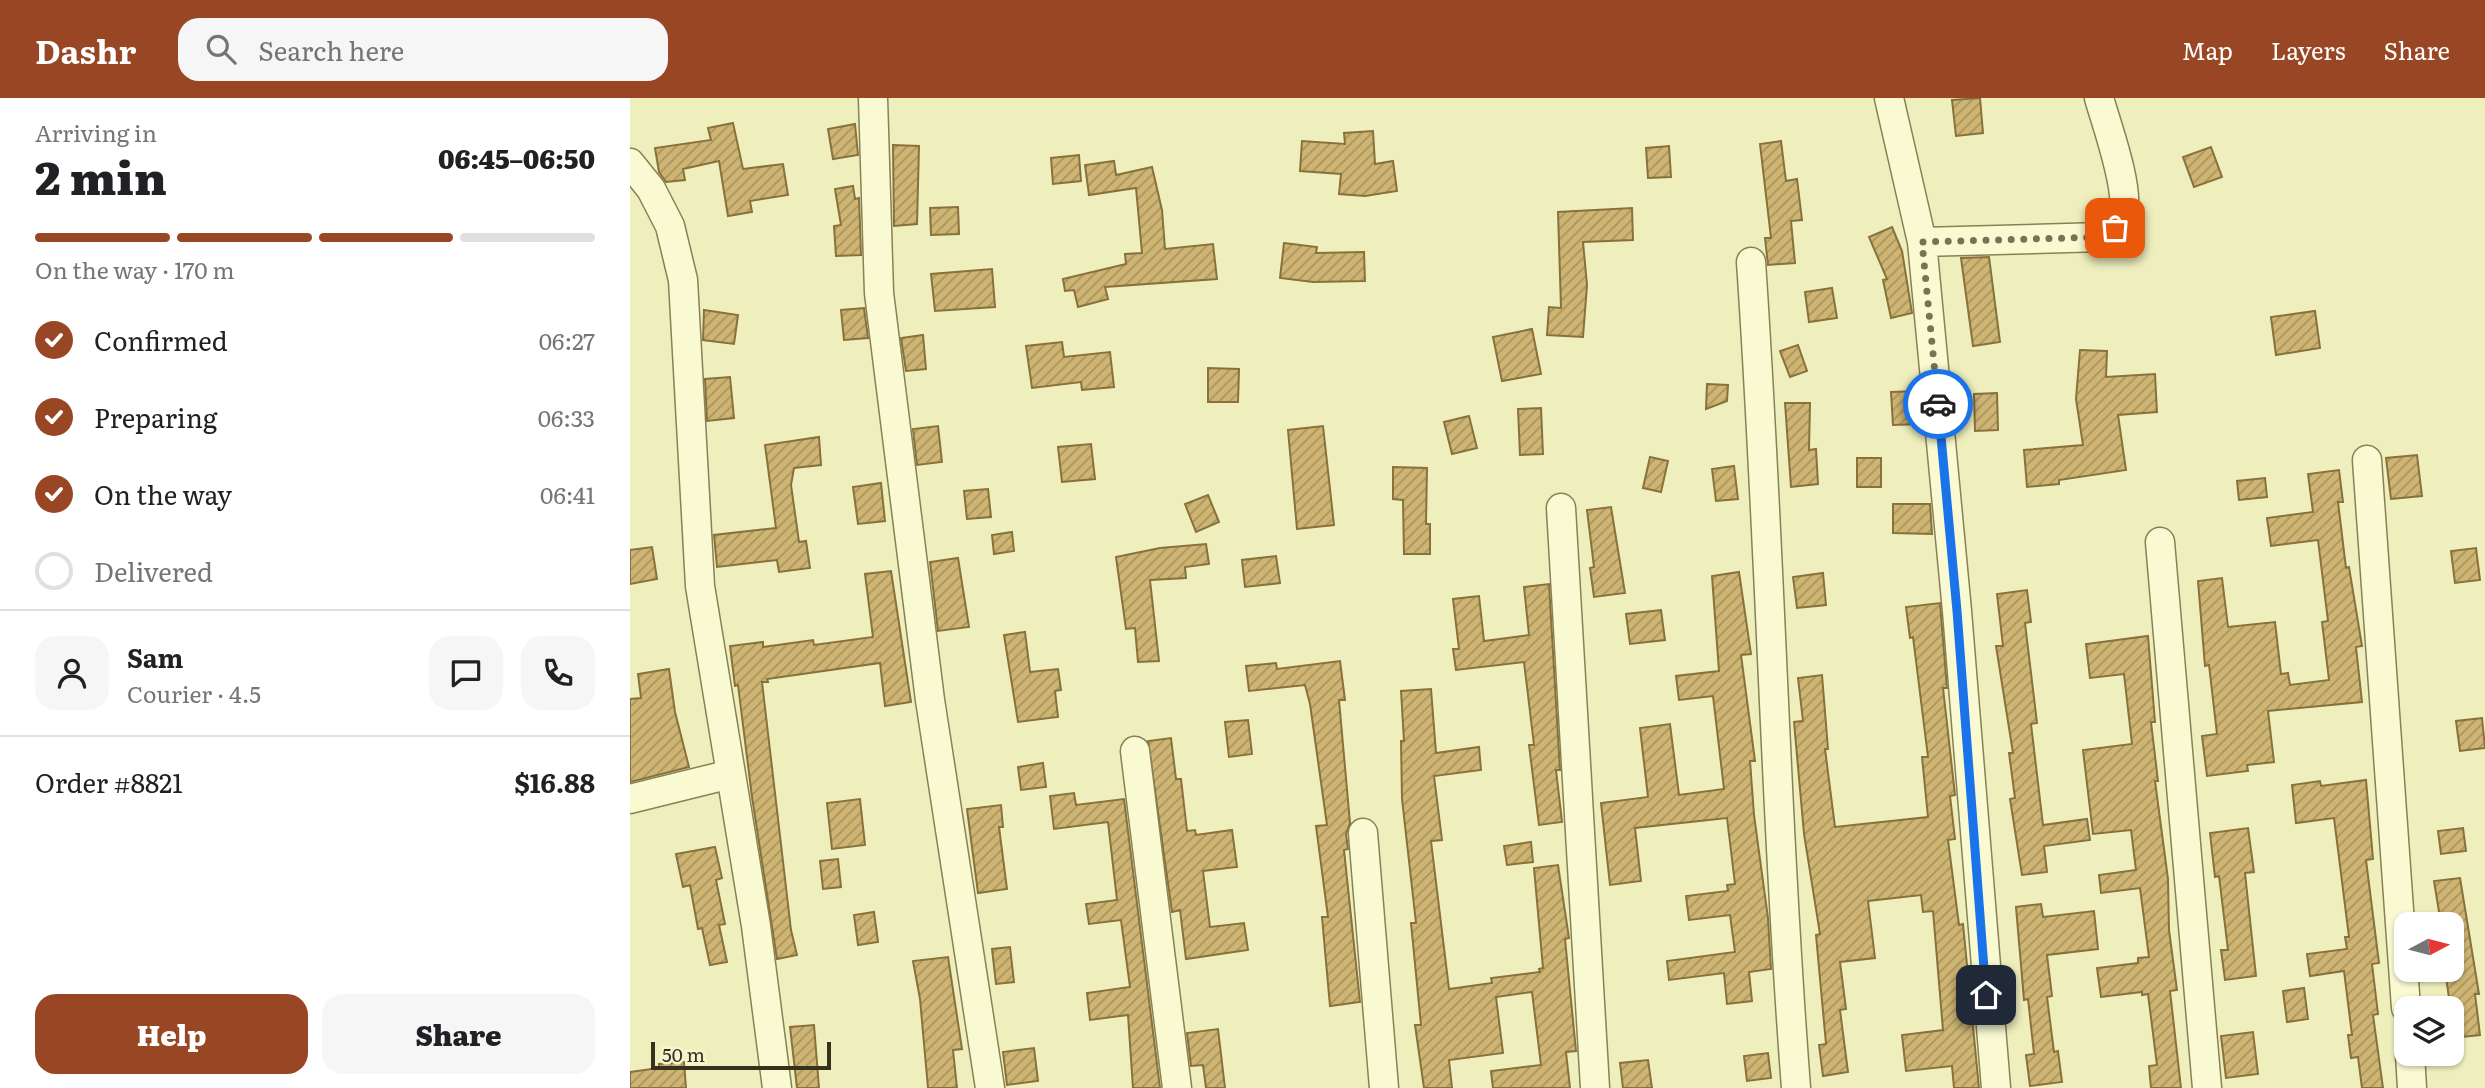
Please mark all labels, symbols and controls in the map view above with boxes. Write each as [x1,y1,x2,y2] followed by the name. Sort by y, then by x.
[178,18,668,81] search box
[35,25,136,74] text: Dashr
[202,30,240,68] icon: search
[258,30,404,69] text: Search here
[2182,32,2233,67] text: Map
[2271,32,2345,67] text: Layers
[2383,32,2450,67] text: Share
[35,115,157,149] text: Arriving in
[438,138,595,177] text: 06:45–06:50
[35,141,167,209] text: 2 min
[2085,198,2145,258] pin
[2096,209,2134,247] icon: bag
[35,252,235,286] text: On the way · 170 m
[94,320,228,359] text: Confirmed
[35,321,73,359] icon: check
[539,323,595,357] text: 06:27
[1903,369,1973,439] courier
[1919,385,1957,423] icon: car
[94,397,217,436] text: Preparing
[35,398,73,436] icon: check
[538,400,595,434] text: 06:33
[94,474,232,513] text: On the way
[35,475,73,513] icon: check
[540,477,595,511] text: 06:41
[94,551,213,590] text: Delivered
[35,636,109,710] button: person
[429,636,503,710] button: chat
[521,636,595,710] button: phone
[127,637,183,676] text: Sam
[127,676,261,710] text: Courier · 4.5
[35,762,183,801] text: Order #8821
[514,762,595,801] text: $16.88
[2394,912,2464,982] north arrow
[2394,912,2464,1066] map controls
[1956,965,2016,1025] pin
[1967,976,2005,1014] icon: home
[35,994,308,1074] button: Help
[322,994,595,1074] button: Share
[2394,996,2464,1066] button: layers
[651,1039,831,1071] scale bar
[662,1040,705,1068] text: 50 m

